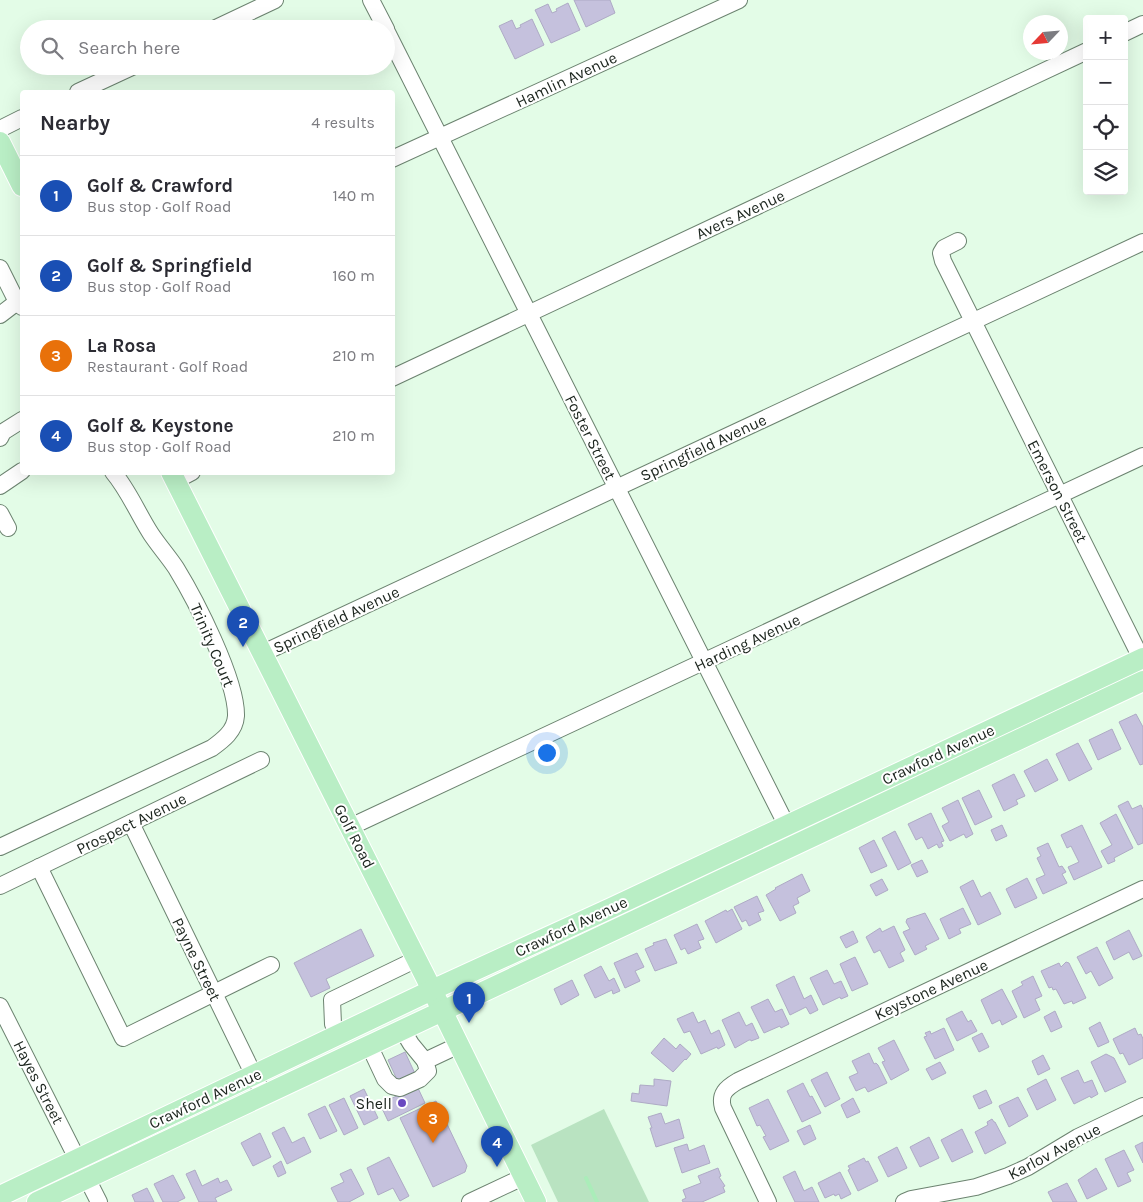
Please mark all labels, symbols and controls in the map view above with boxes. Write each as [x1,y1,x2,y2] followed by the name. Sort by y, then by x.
[1023,15,1068,60] north arrow
[1083,15,1128,195] map controls
[1083,15,1128,60] button: +
[20,20,395,75] search box
[38,34,66,62] icon: search
[78,37,180,59] text: Search here
[512,48,620,111] street label: Hamlin Avenue
[1083,60,1128,105] button: −
[1083,105,1128,150] button: locate
[40,111,110,135] text: Nearby
[311,113,375,132] text: 4 results
[1083,150,1128,195] button: layers
[87,175,233,197] text: Golf & Crawford
[53,186,59,205] text: 1
[333,186,375,205] text: 140 m
[693,186,788,243] street label: Avers Avenue
[87,197,231,216] text: Bus stop · Golf Road
[87,255,252,277] text: Golf & Springfield
[51,266,61,285] text: 2
[332,266,375,285] text: 160 m
[87,277,231,296] text: Bus stop · Golf Road
[87,335,156,357] text: La Rosa
[51,346,61,365] text: 3
[332,346,375,365] text: 210 m
[87,357,248,376] text: Restaurant · Golf Road
[561,392,620,483] street label: Foster Street
[637,410,769,485] street label: Springfield Avenue
[87,415,234,437] text: Golf & Keystone
[51,426,61,445] text: 4
[332,426,375,445] text: 210 m
[87,437,231,456] text: Bus stop · Golf Road
[1024,437,1092,546] street label: Emerson Street
[270,582,402,657] street label: Springfield Avenue
[186,600,239,690] street label: Trinity Court
[227,606,259,647] pin: 2
[691,610,803,675] street label: Harding Avenue
[879,720,997,789] street label: Crawford Avenue
[534,740,560,766] your location
[73,789,189,858] street label: Prospect Avenue
[330,801,379,872] street label: Golf Road
[512,892,630,961] street label: Crawford Avenue
[168,914,225,1004] street label: Payne Street
[872,955,991,1024] street label: Keystone Avenue
[453,982,485,1023] pin: 1
[9,1037,68,1127] street label: Hayes Street
[146,1064,264,1133] street label: Crawford Avenue
[355,1094,392,1113] place label: Shell
[396,1097,408,1109] marker: Shell
[417,1102,449,1143] pin: 3
[1005,1119,1104,1184] street label: Karlov Avenue
[481,1126,513,1167] pin: 4

